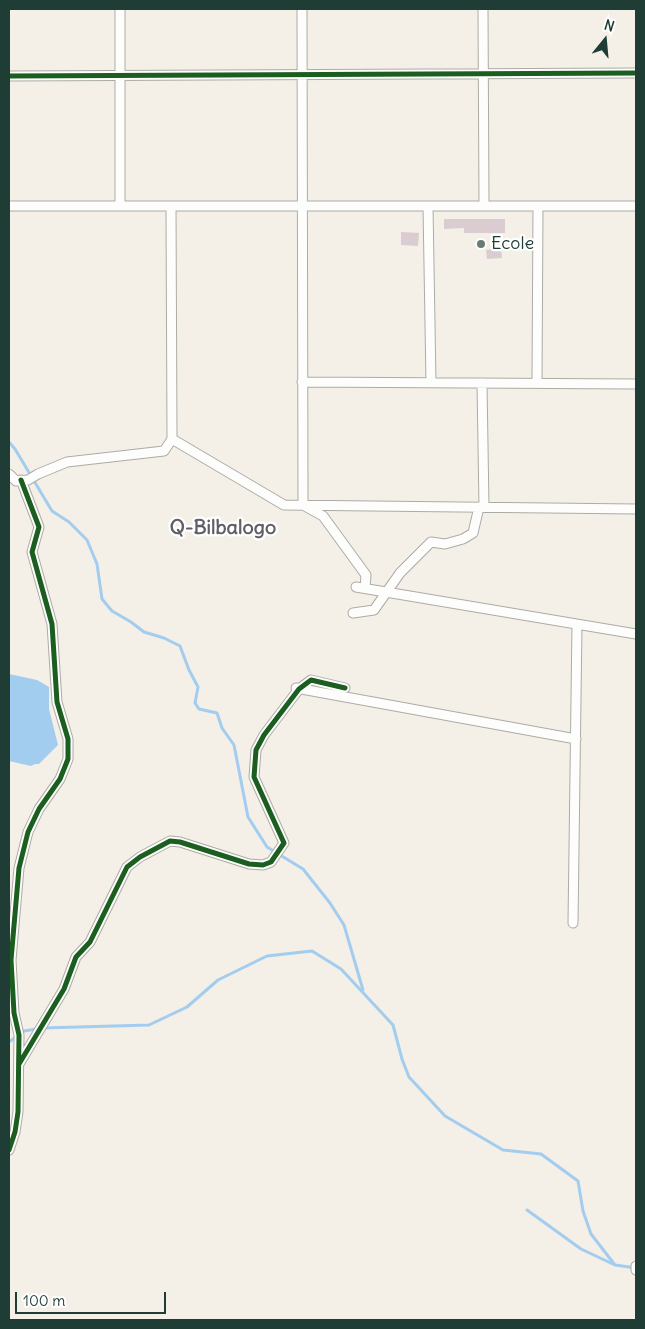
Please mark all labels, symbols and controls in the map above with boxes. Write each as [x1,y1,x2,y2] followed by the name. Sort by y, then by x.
[580,15,630,65] north arrow
[602,16,617,36] text: N
[491,233,534,255] place label: Ecole
[475,238,487,250] marker: Ecole
[170,516,276,540] district label: Q-Bilbalogo
[18,1282,169,1314] scale bar
[23,1291,65,1310] text: 100 m

